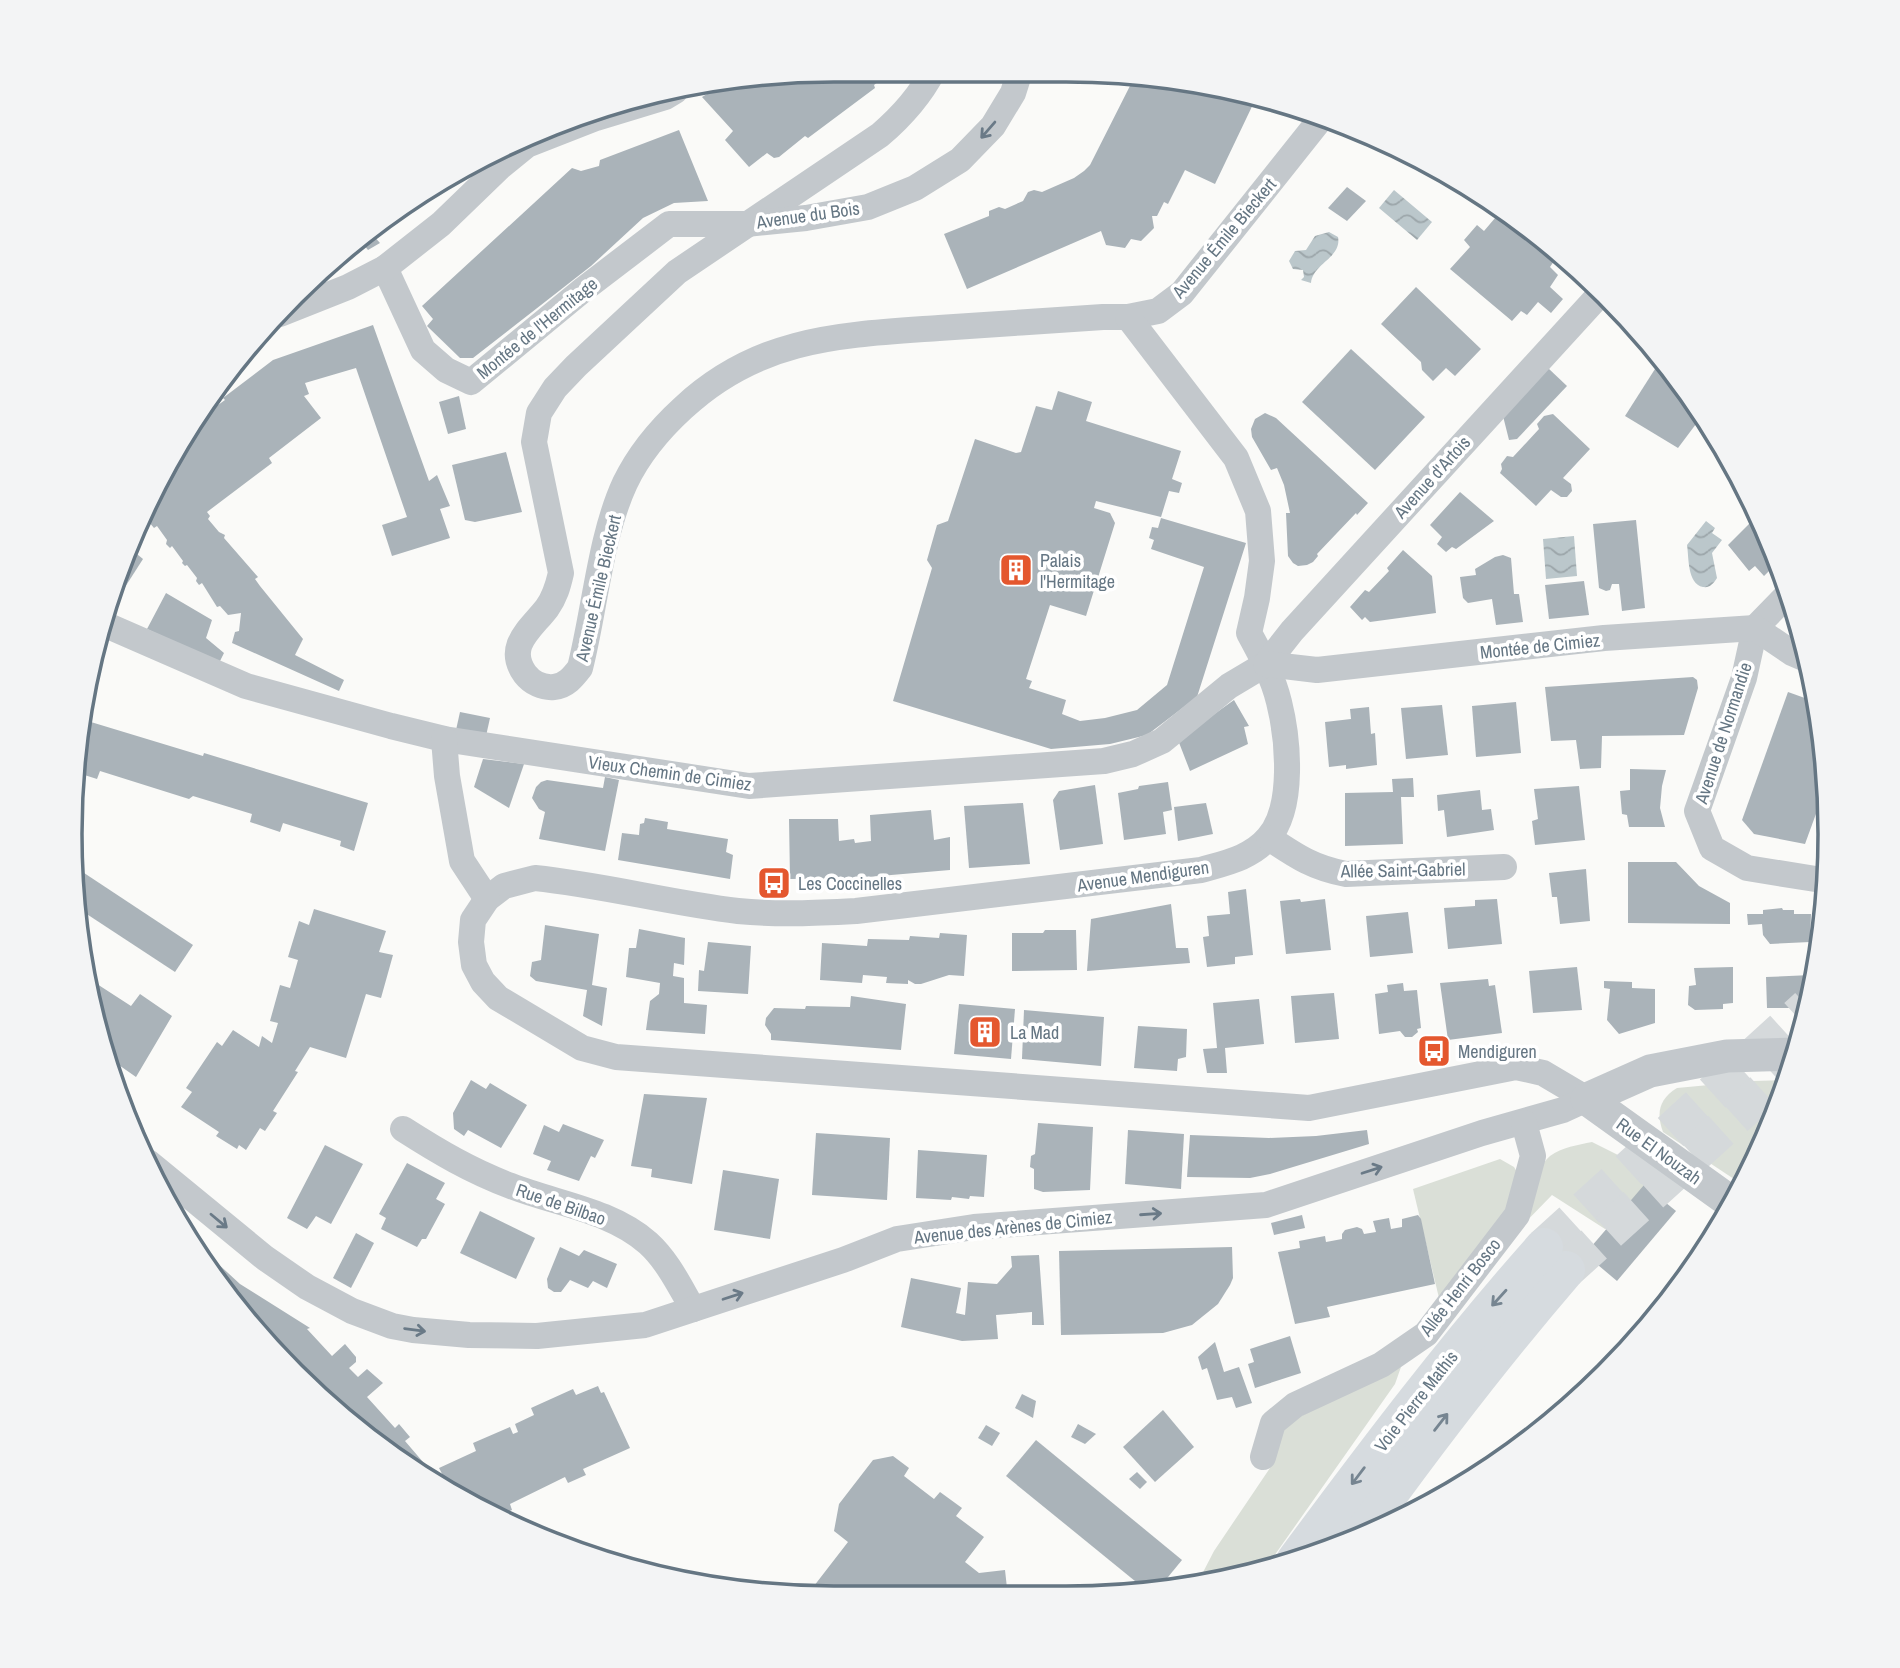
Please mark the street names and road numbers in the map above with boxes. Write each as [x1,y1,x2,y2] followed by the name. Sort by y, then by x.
[1166,173,1282,304] street label: Avenue Émile Bieckert
[754,195,861,235] street label: Avenue du Bois
[471,271,603,385] street label: Montée de l'Hermitage
[1387,430,1476,525] street label: Avenue d'Artois
[569,512,627,665] street label: Avenue Émile Bieckert
[1479,627,1601,665] street label: Montée de Cimiez
[1688,659,1758,808] street label: Avenue de Normandie
[587,749,753,797] street label: Vieux Chemin de Cimiez
[1075,854,1210,898] street label: Avenue Mendiguren
[1339,856,1466,884] street label: Allée Saint-Gabriel
[1611,1112,1707,1190] street label: Rue El Nouzah
[513,1177,609,1231] street label: Rue de Bilbao
[912,1204,1113,1250] street label: Avenue des Arènes de Cimiez
[1413,1233,1506,1342] street label: Allée Henri Bosco
[1369,1345,1463,1457] street label: Voie Pierre Mathis

